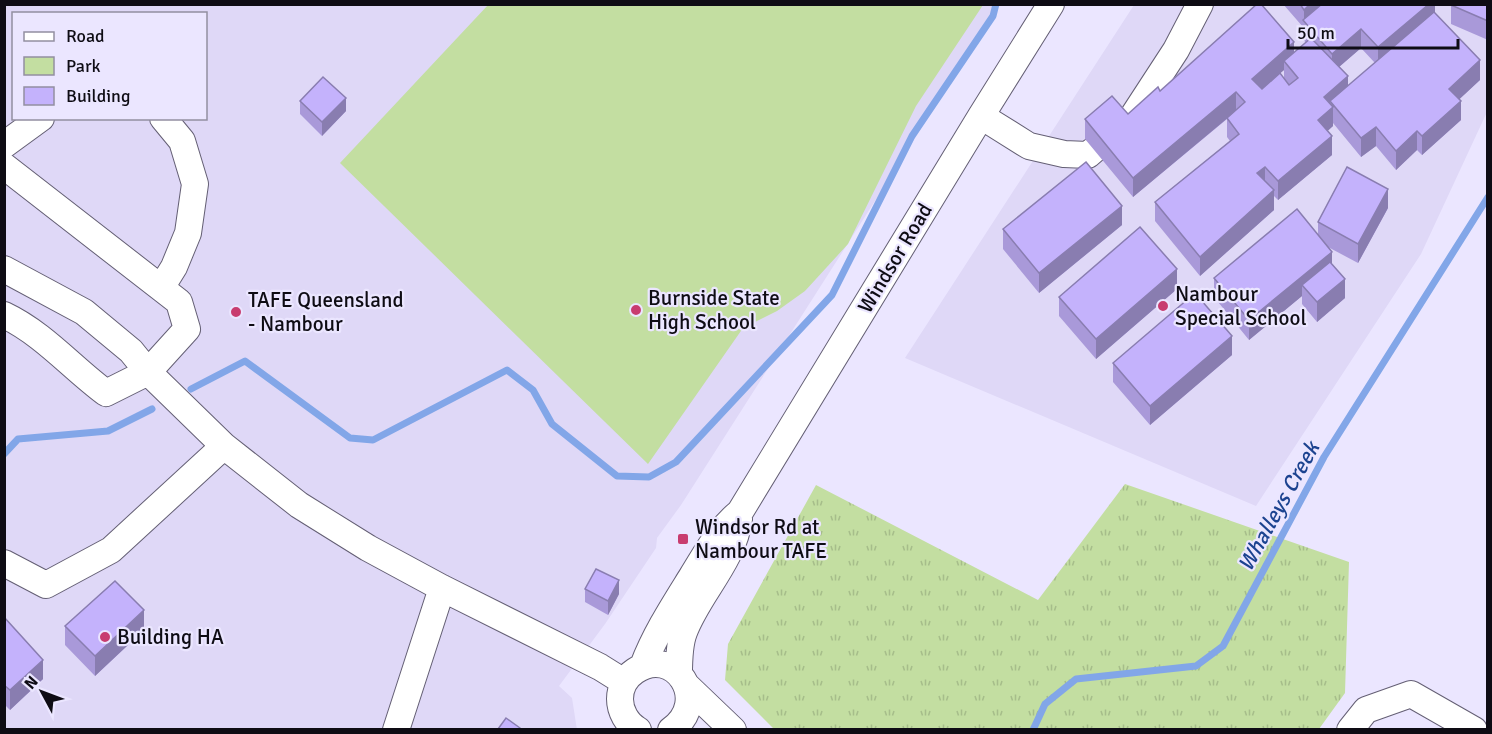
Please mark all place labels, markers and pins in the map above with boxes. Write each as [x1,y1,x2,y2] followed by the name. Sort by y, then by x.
[1175,281,1307,331] place label: Nambour Special School
[648,285,780,335] place label: Burnside State High School
[248,287,404,337] place label: TAFE Queensland - Nambour
[1156,299,1170,313] marker: Nambour Special School
[629,303,643,317] marker: Burnside State High School
[229,305,243,319] marker: TAFE Queensland - Nambour
[695,514,827,564] place label: Windsor Rd at Nambour TAFE
[676,532,690,546] marker: Windsor Rd at Nambour TAFE
[117,624,224,650] place label: Building HA
[98,630,112,644] marker: Building HA

